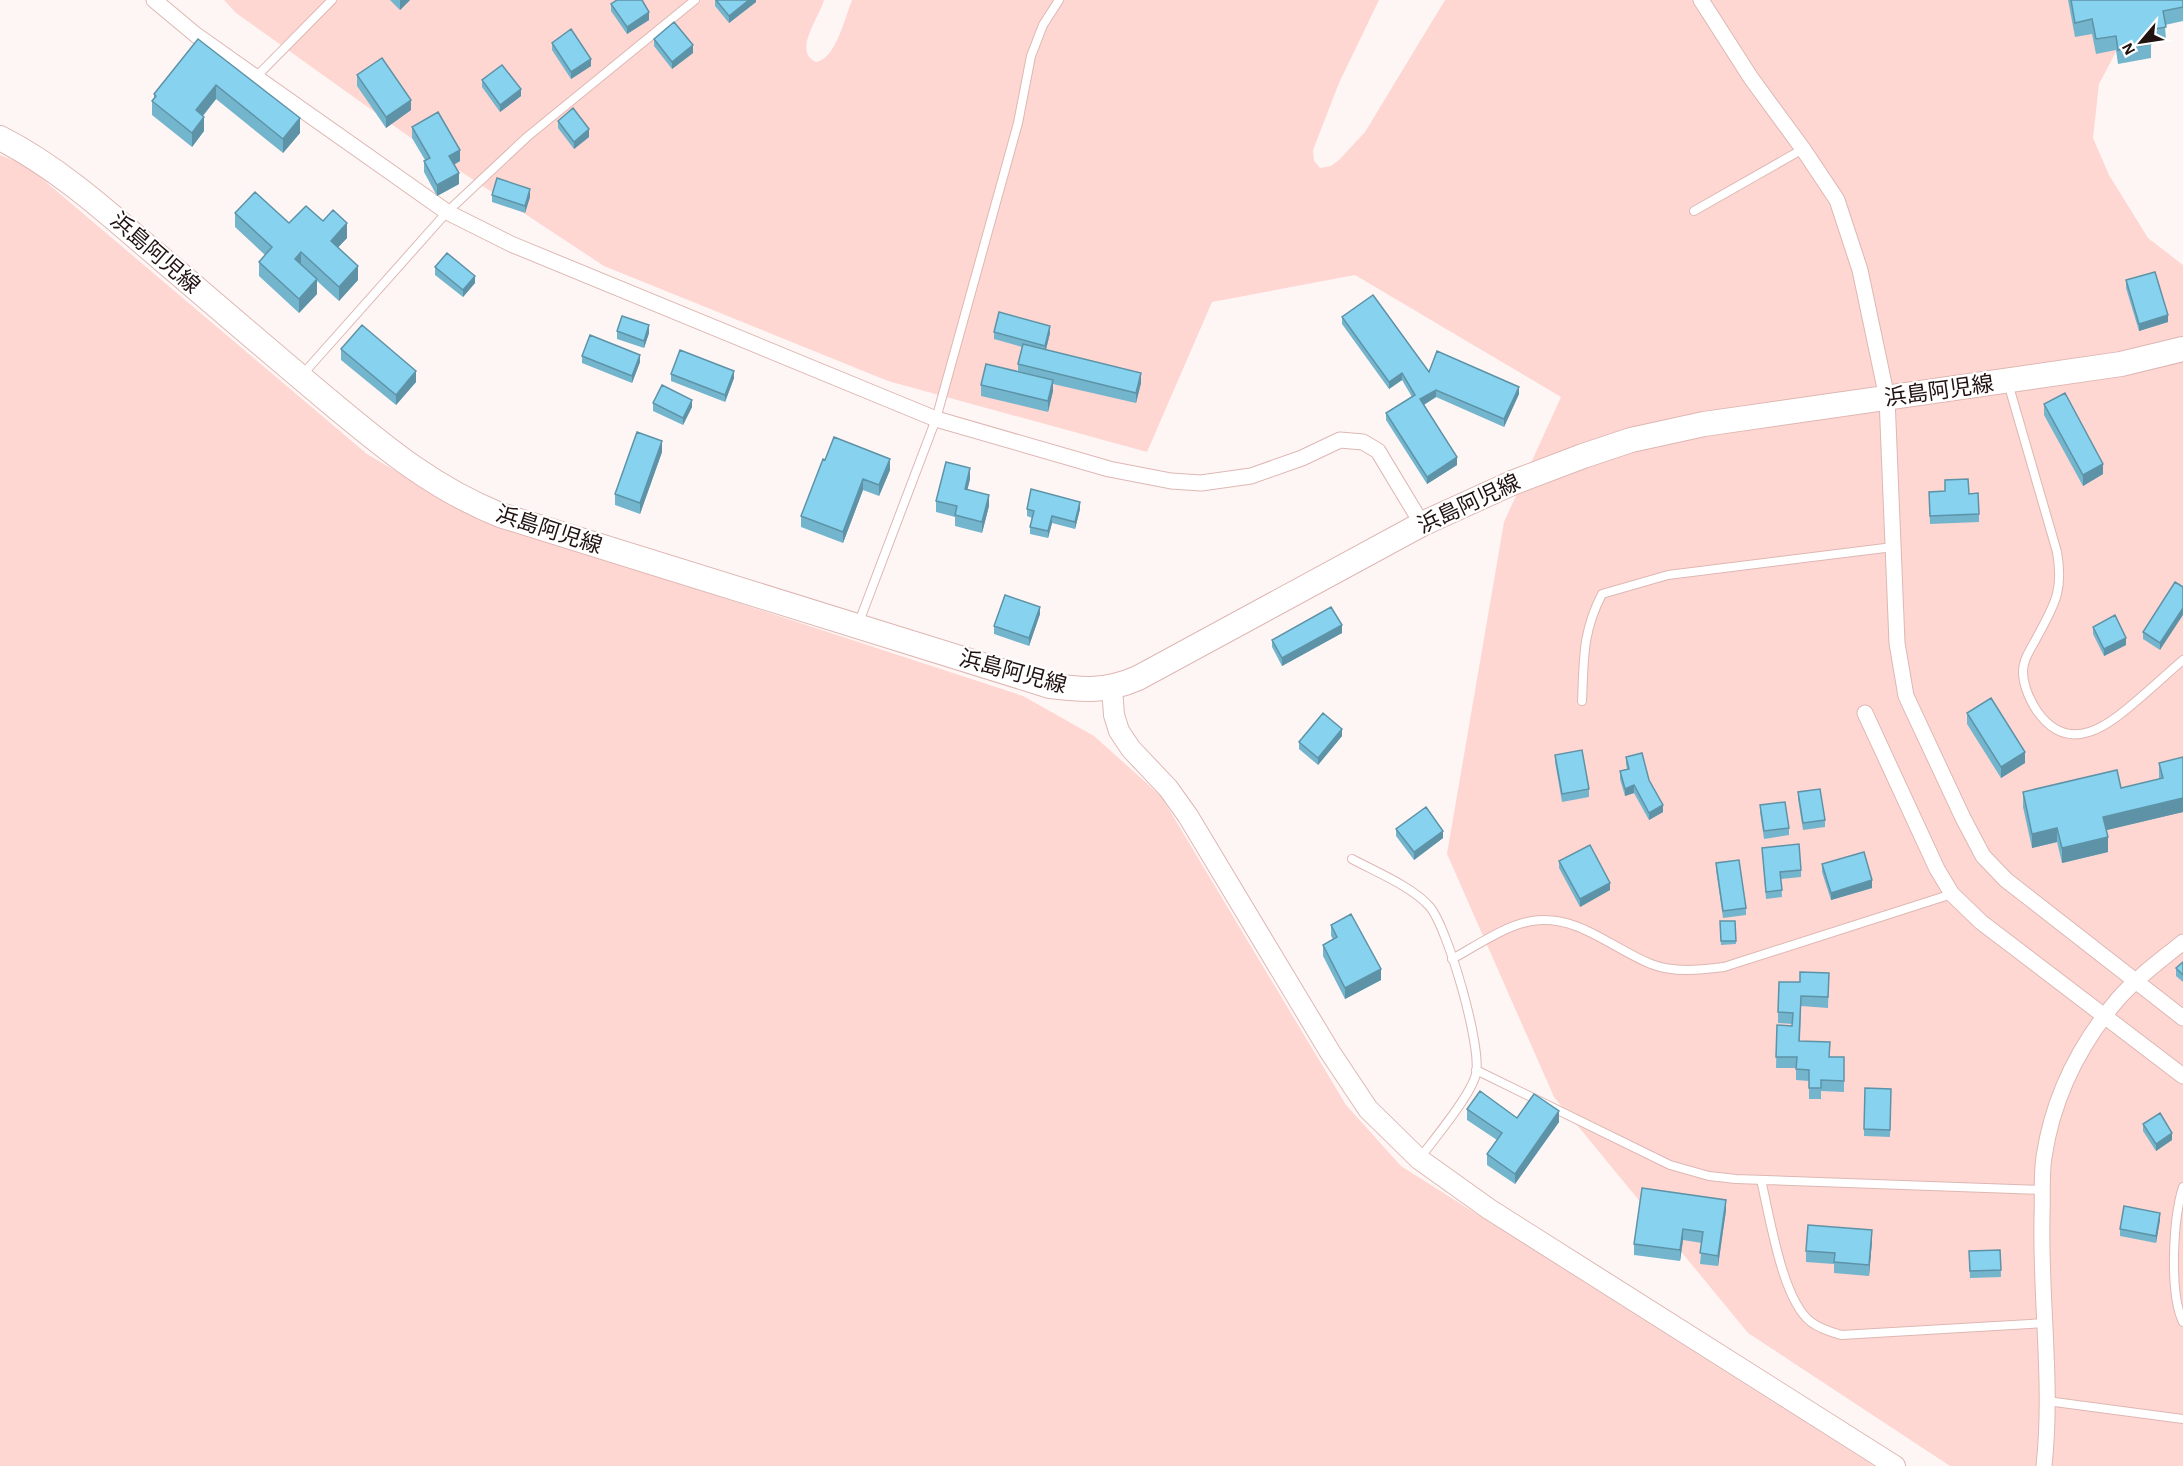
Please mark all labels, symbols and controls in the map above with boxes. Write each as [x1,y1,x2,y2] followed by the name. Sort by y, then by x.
[2111,12,2171,72] north arrow
[2119,40,2138,58] text: N
[106,208,204,297] street label: 浜島阿児線
[1883,371,1995,410] street label: 浜島阿児線
[1414,470,1524,537] street label: 浜島阿児線
[493,502,605,557] street label: 浜島阿児線
[957,646,1069,697] street label: 浜島阿児線

